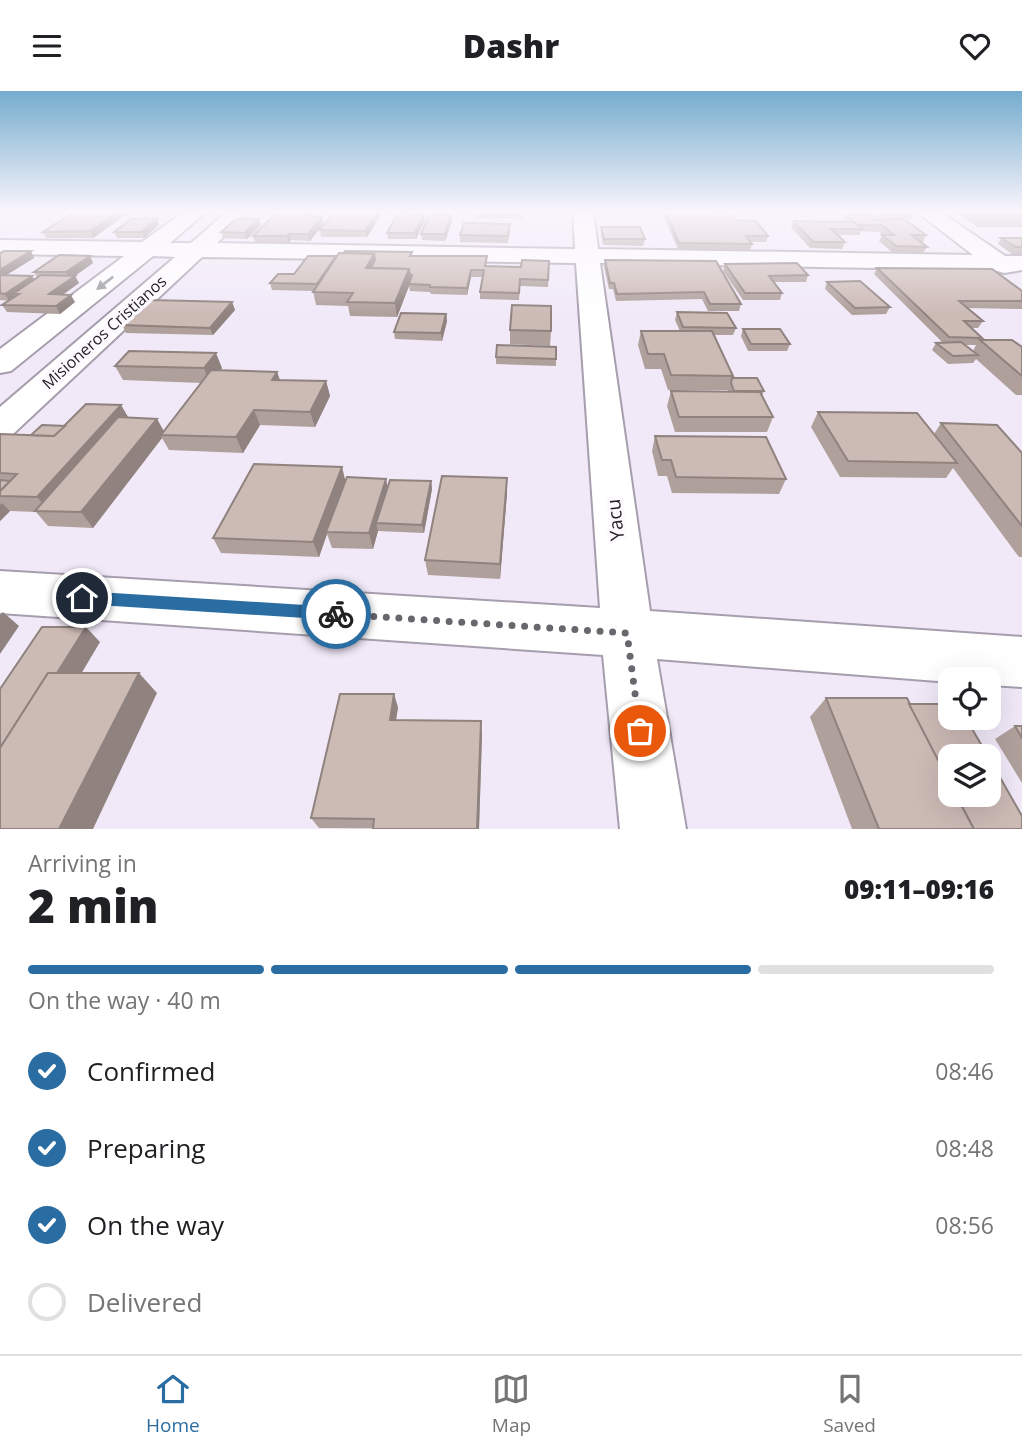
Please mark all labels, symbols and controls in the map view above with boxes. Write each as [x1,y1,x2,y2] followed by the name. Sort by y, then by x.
[463,24,559,67] text: Dashr
[28,27,66,65] icon: menu
[956,27,994,65] icon: heart
[37,270,171,394] street label: Misioneros Cristianos
[96,275,114,290] one-way arrow
[600,498,630,542] street label: Yacu
[52,568,112,628] pin
[63,579,101,617] icon: home
[301,579,371,649] courier
[317,595,355,633] icon: bike
[938,667,1001,807] map controls
[938,667,1001,730] button: locate
[610,701,670,761] pin
[621,712,659,750] icon: bag
[938,744,1001,807] button: layers
[28,847,137,879] text: Arriving in
[844,871,994,907] text: 09:11–09:16
[28,874,159,936] text: 2 min
[28,984,221,1016] text: On the way · 40 m
[28,1052,66,1090] icon: check
[87,1053,215,1089] text: Confirmed
[935,1055,994,1087] text: 08:46
[28,1129,66,1167] icon: check
[87,1130,205,1166] text: Preparing
[935,1132,994,1164] text: 08:48
[28,1206,66,1244] icon: check
[87,1207,224,1243] text: On the way
[935,1209,994,1241] text: 08:56
[87,1284,202,1320] text: Delivered
[146,1370,200,1438] tab: Home
[492,1370,531,1438] tab: Map
[823,1370,876,1438] tab: Saved

